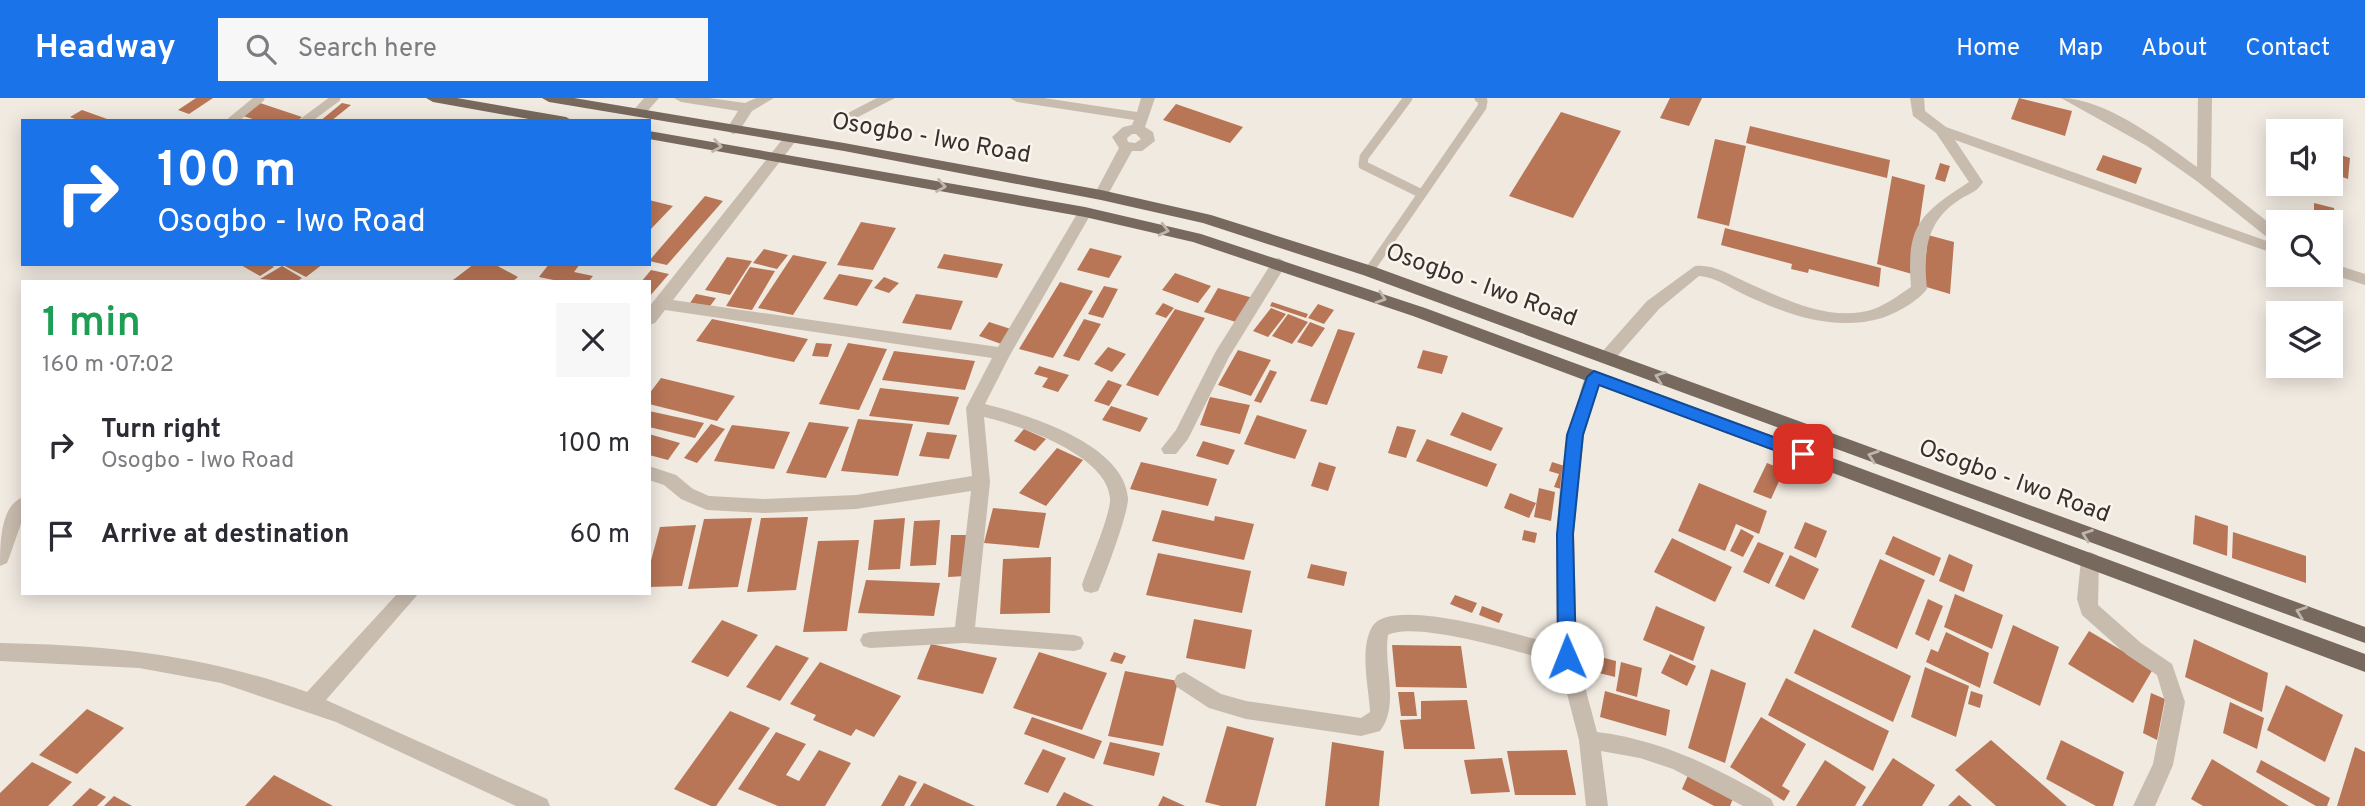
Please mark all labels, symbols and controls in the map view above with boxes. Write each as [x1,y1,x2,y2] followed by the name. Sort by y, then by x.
[218,18,708,81] search box
[35,28,176,70] text: Headway
[242,30,280,68] icon: search
[298,33,437,66] text: Search here
[1956,34,2020,64] text: Home
[2058,34,2103,64] text: Map
[2141,34,2207,64] text: About
[2245,34,2330,64] text: Contact
[829,107,1033,171] street label: Osogbo - Iwo Road
[2266,119,2343,378] map controls
[2266,119,2343,196] button: sound
[710,138,722,153] one-way arrow
[157,142,296,204] text: 100 m
[42,147,133,238] icon: right
[935,177,947,192] one-way arrow
[157,203,426,243] text: Osogbo - Iwo Road
[2266,210,2343,287] button: search
[1158,222,1170,236] one-way arrow
[1381,237,1581,335] street label: Osogbo - Iwo Road
[1374,290,1386,304] one-way arrow
[42,298,141,351] text: 1 min
[2266,301,2343,378] button: layers
[556,303,630,377] button: close
[42,351,174,380] text: 160 m · 07:02
[1655,371,1667,385] one-way arrow
[101,414,221,447] text: Turn right
[1773,424,1833,484] pin
[42,426,80,464] icon: right
[559,428,630,461] text: 100 m
[1914,433,2114,531] street label: Osogbo - Iwo Road
[1784,435,1822,473] icon: arrive
[101,447,294,476] text: Osogbo - Iwo Road
[1868,450,1880,464] one-way arrow
[42,517,80,555] icon: arrive
[101,519,349,552] text: Arrive at destination
[570,519,630,552] text: 60 m
[2081,529,2093,543] one-way arrow
[2295,606,2307,620] one-way arrow
[1530,620,1604,694] position arrow

